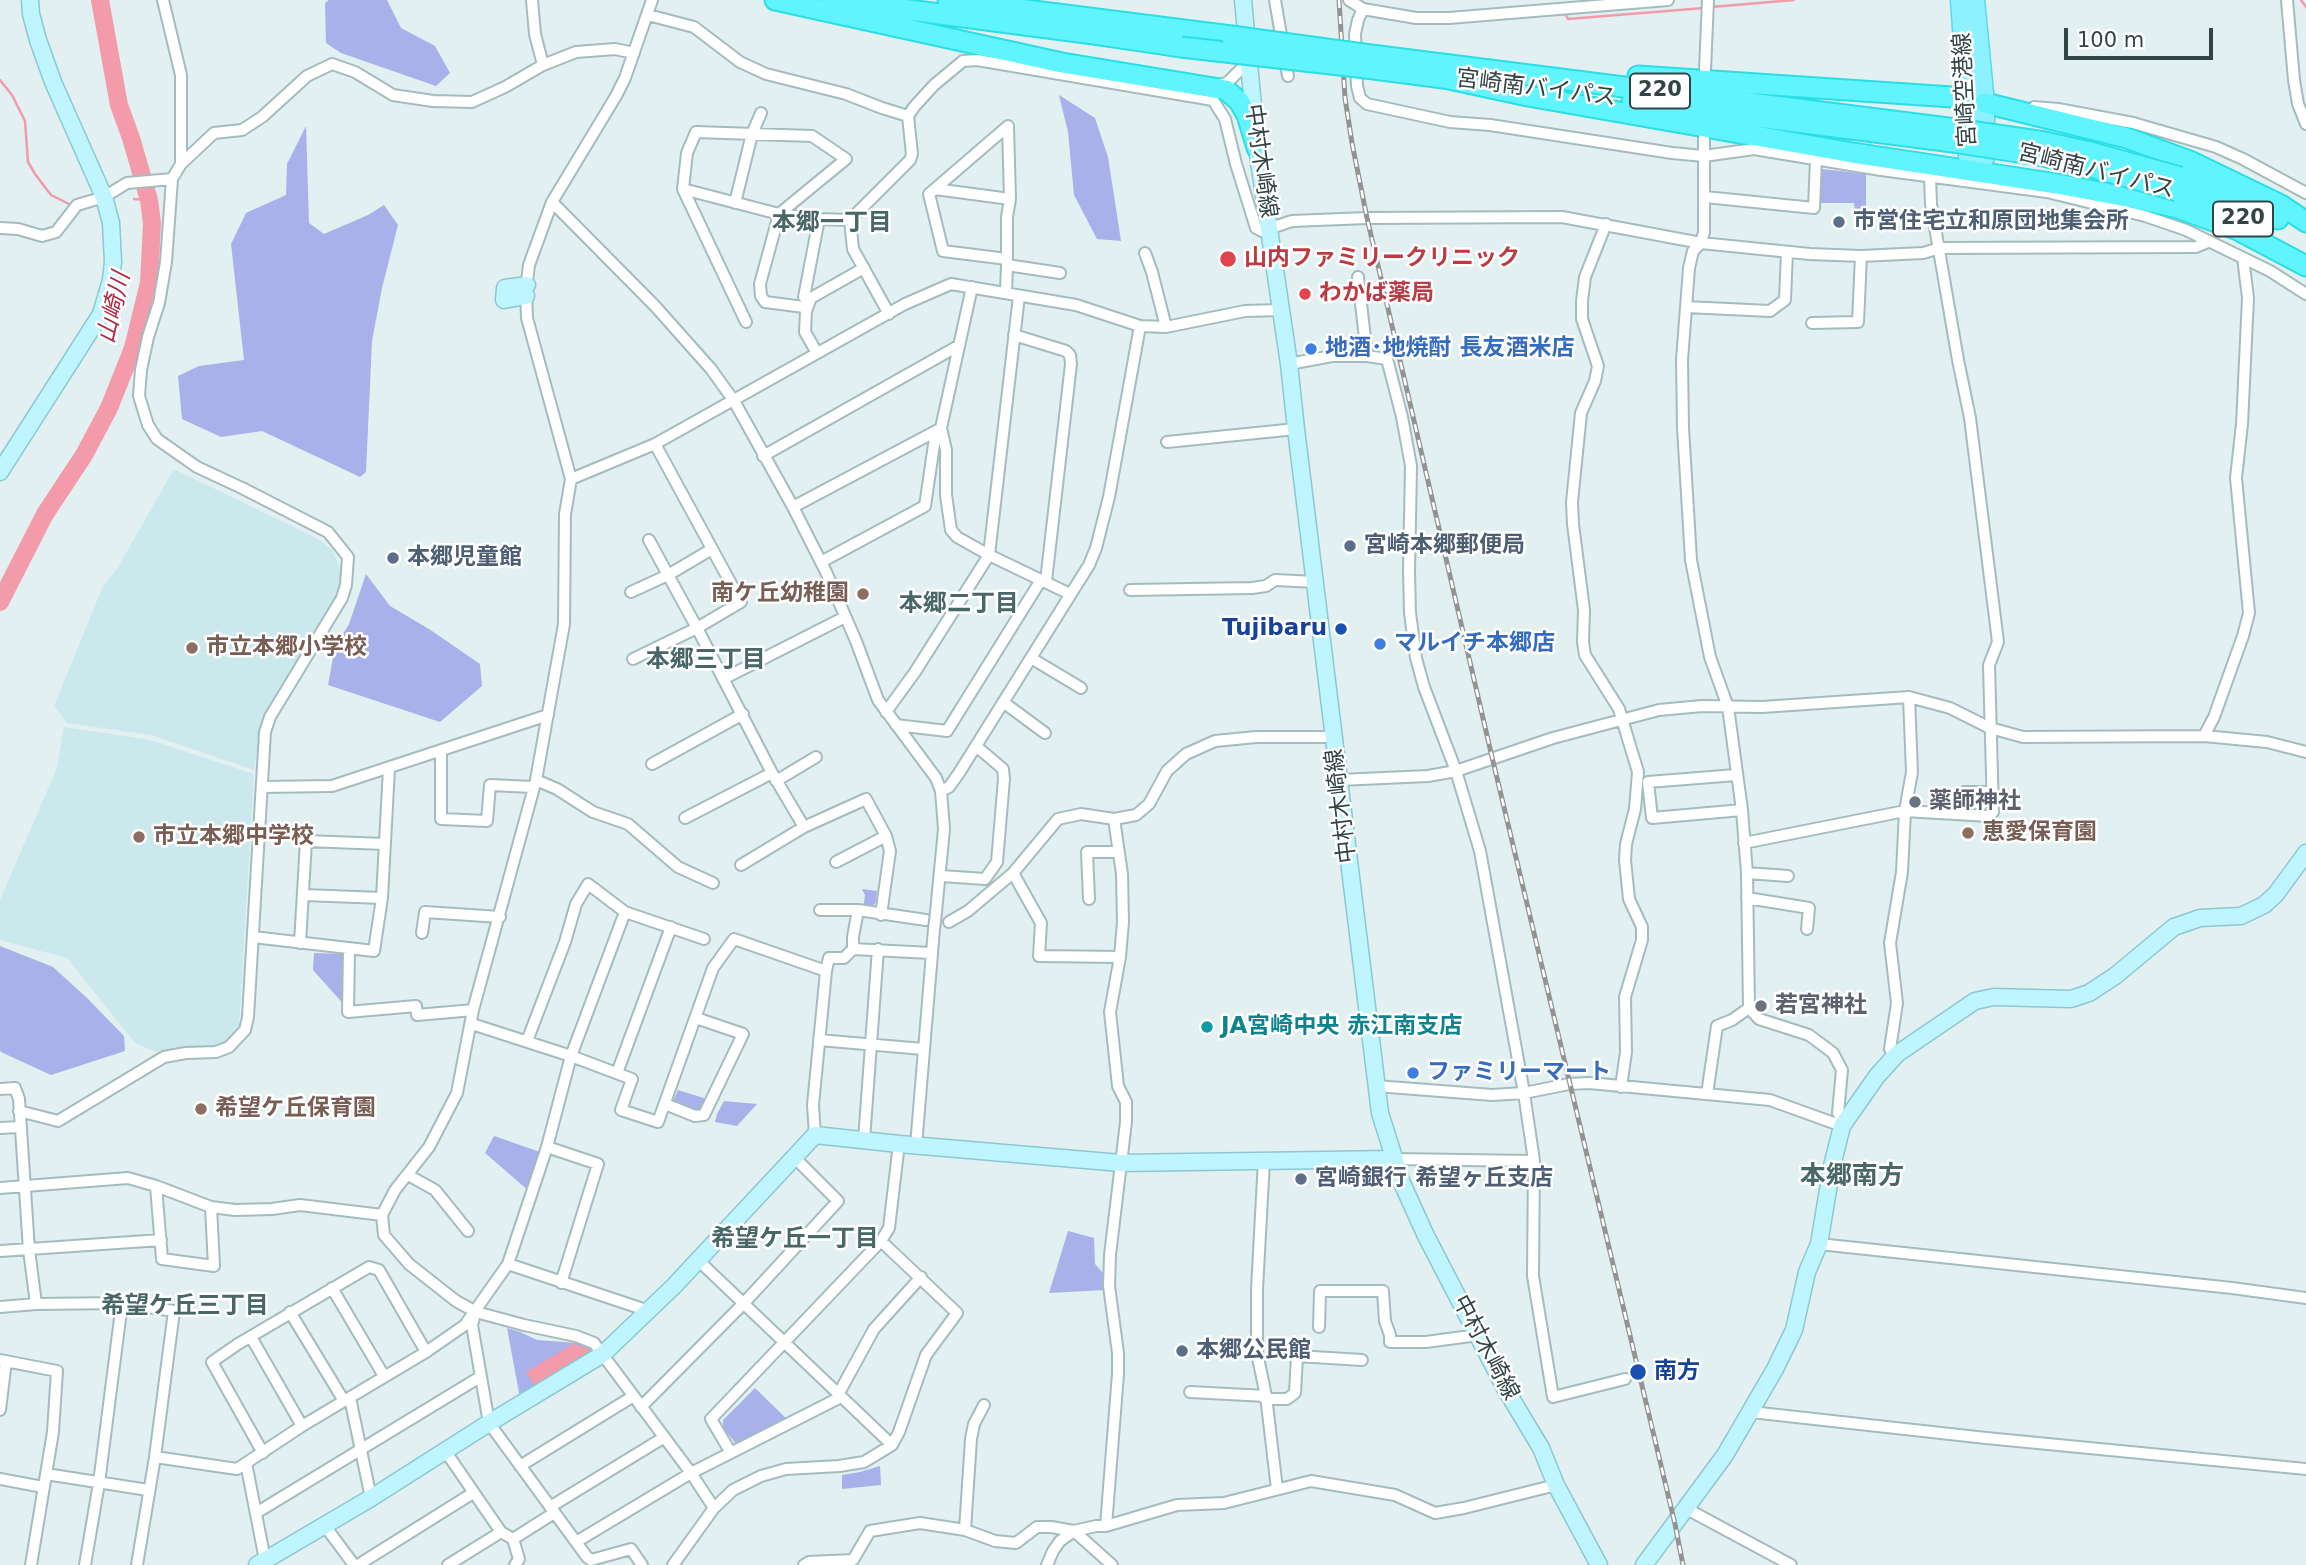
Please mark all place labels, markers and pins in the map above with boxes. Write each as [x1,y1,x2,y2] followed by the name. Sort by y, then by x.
[1853,208,2129,236] place label: 市営住宅立和原団地集会所
[1831,214,1847,230] marker: 市営住宅立和原団地集会所
[1244,245,1520,273] place label: 山内ファミリークリニック
[1218,249,1238,269] marker: 山内ファミリークリニック
[1319,280,1434,308] place label: わかば薬局
[1297,286,1313,302] marker: わかば薬局
[1325,335,1575,363] place label: 地酒･地焼酎 長友酒米店
[1303,341,1319,357] marker: 地酒･地焼酎 長友酒米店
[1364,532,1525,560] place label: 宮崎本郷郵便局
[1342,538,1358,554] marker: 宮崎本郷郵便局
[407,544,522,572] place label: 本郷児童館
[385,550,401,566] marker: 本郷児童館
[711,580,849,608] place label: 南ケ丘幼稚園
[855,586,871,602] marker: 南ケ丘幼稚園
[1222,615,1327,643] place label: Tujibaru
[1333,621,1349,637] marker: Tujibaru
[1394,630,1555,658] place label: マルイチ本郷店
[206,634,367,662] place label: 市立本郷小学校
[1372,636,1388,652] marker: マルイチ本郷店
[184,640,200,656] marker: 市立本郷小学校
[1929,788,2021,816] place label: 薬師神社
[1907,794,1923,810] marker: 薬師神社
[1982,819,2097,847] place label: 恵愛保育園
[153,823,314,851] place label: 市立本郷中学校
[1960,825,1976,841] marker: 恵愛保育園
[131,829,147,845] marker: 市立本郷中学校
[1775,992,1867,1020] place label: 若宮神社
[1753,998,1769,1014] marker: 若宮神社
[1221,1013,1462,1041] place label: JA宮崎中央 赤江南支店
[1199,1019,1215,1035] marker: JA宮崎中央 赤江南支店
[1427,1059,1611,1087] place label: ファミリーマート
[1405,1065,1421,1081] marker: ファミリーマート
[215,1095,376,1123] place label: 希望ケ丘保育園
[193,1101,209,1117] marker: 希望ケ丘保育園
[1315,1165,1553,1193] place label: 宮崎銀行 希望ヶ丘支店
[1293,1171,1309,1187] marker: 宮崎銀行 希望ヶ丘支店
[1196,1337,1311,1365] place label: 本郷公民館
[1174,1343,1190,1359] marker: 本郷公民館
[1654,1358,1700,1386] place label: 南方
[1628,1362,1648,1382] marker: 南方

